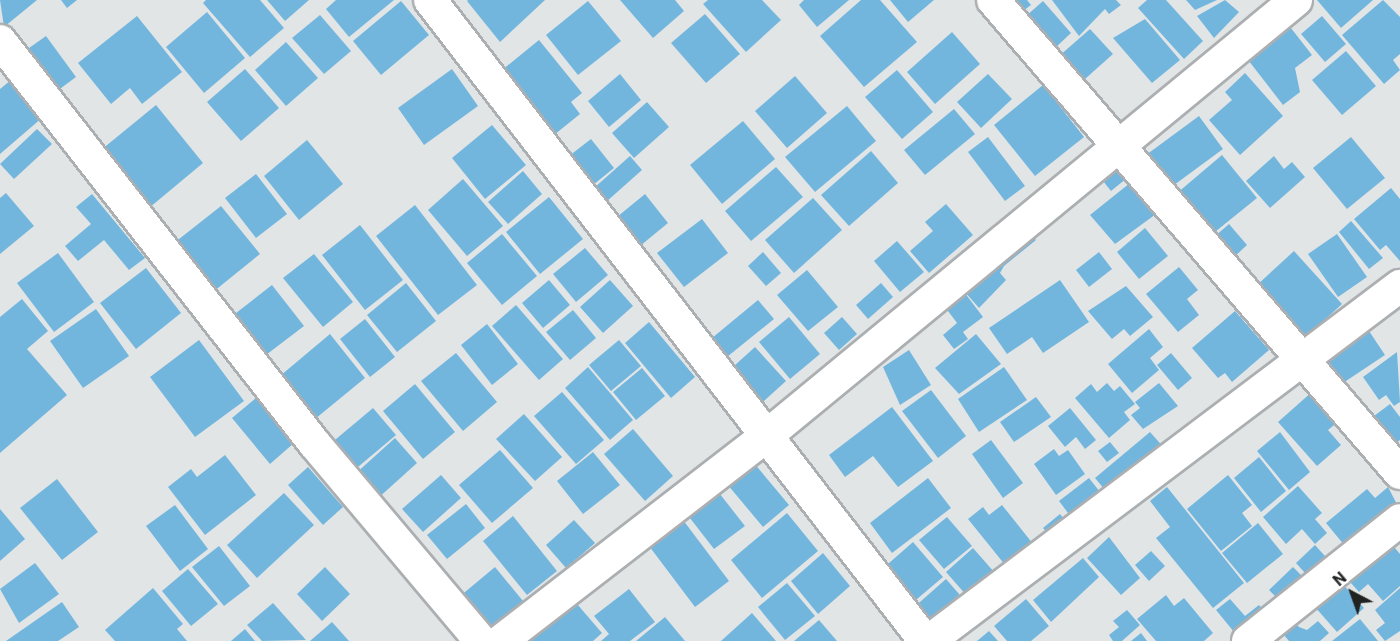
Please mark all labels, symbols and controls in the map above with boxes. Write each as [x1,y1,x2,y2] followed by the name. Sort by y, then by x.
[1322,563,1382,623] north arrow
[1329,568,1350,590] text: N

